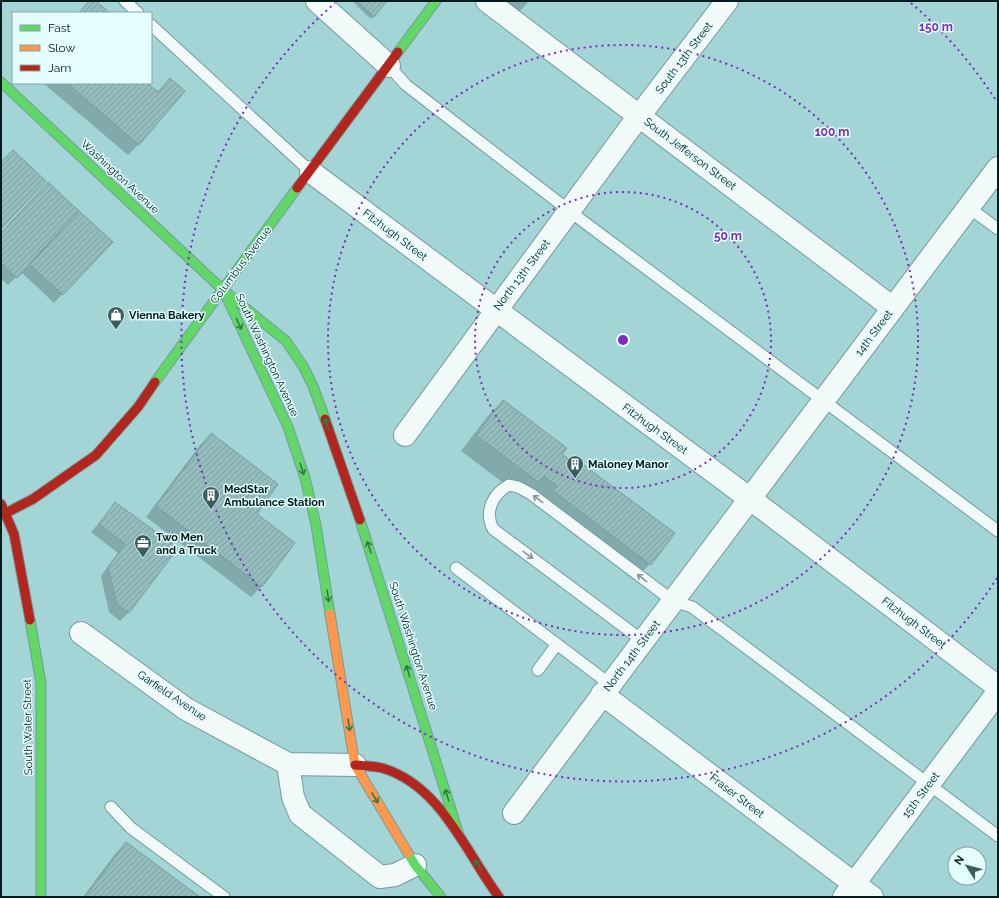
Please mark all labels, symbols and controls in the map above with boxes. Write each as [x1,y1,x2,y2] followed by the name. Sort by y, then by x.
[12,12,152,84] legend
[653,19,715,97] street label: South 13th Street
[919,20,953,34] text: 150 m
[48,21,71,35] text: Fast
[48,41,75,55] text: Slow
[48,61,71,75] text: Jam
[641,115,739,193] street label: South Jefferson Street
[815,125,849,139] text: 100 m
[78,138,162,217] street label: Washington Avenue
[360,207,430,264] street label: Fitzhugh Street
[208,223,275,306] street label: Columbus Avenue
[714,229,742,243] text: 50 m
[491,237,553,313] street label: North 13th Street
[233,291,301,419] street label: South Washington Avenue
[106,305,126,330] shop icon: Vienna Bakery
[853,307,896,359] street label: 14th Street
[129,309,205,322] place label: Vienna Bakery
[236,318,243,330] one-way arrow
[616,333,630,347] centre of rings
[620,401,690,457] street label: Fitzhugh Street
[322,418,330,430] one-way arrow
[565,454,585,479] building icon: Maloney Manor
[588,458,669,471] place label: Maloney Manor
[299,462,306,475] one-way arrow
[224,483,325,509] place label: MedStar Ambulance Station
[201,485,221,510] building icon: MedStar Ambulance Station
[533,495,544,504] one-way arrow
[156,531,218,557] place label: Two Men and a Truck
[133,533,153,558] office icon: Two Men and a Truck
[365,541,372,554] one-way arrow
[522,551,533,559] one-way arrow
[637,573,648,582] one-way arrow
[386,580,440,712] street label: South Washington Avenue
[324,589,332,602] one-way arrow
[879,595,949,652] street label: Fitzhugh Street
[601,618,663,694] street label: North 14th Street
[404,664,411,677] one-way arrow
[135,668,210,724] street label: Garfield Avenue
[21,679,35,775] street label: South Water Street
[345,718,353,731] one-way arrow
[900,769,943,821] street label: 15th Street
[707,771,767,821] street label: Fraser Street
[443,789,450,802] one-way arrow
[372,792,380,804] one-way arrow
[947,846,987,886] north arrow
[952,853,967,868] text: N
[473,859,481,871] one-way arrow

